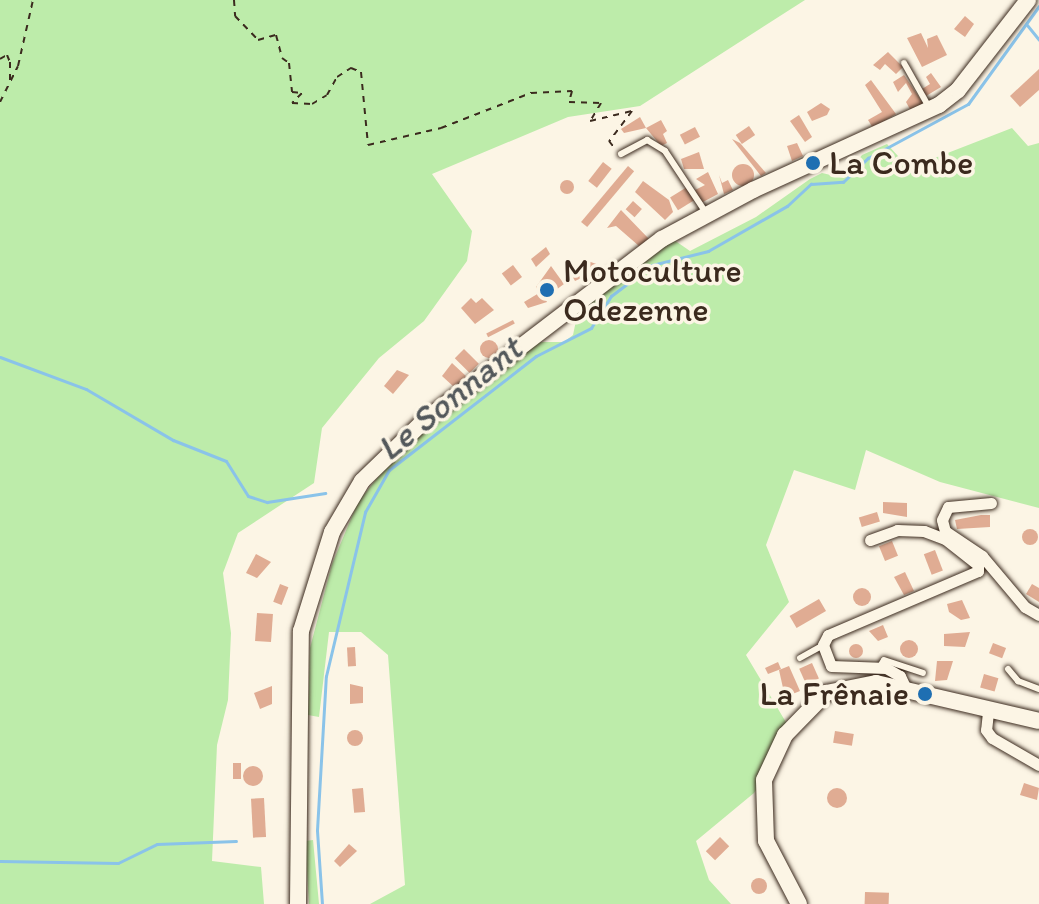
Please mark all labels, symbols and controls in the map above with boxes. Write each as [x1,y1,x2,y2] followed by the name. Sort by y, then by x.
[829,143,973,183] place label: La Combe
[804,154,822,172] marker: La Combe
[563,250,742,330] place label: Motoculture Odezenne
[538,281,556,299] marker: Motoculture Odezenne
[368,327,530,469] water label: Le Sonnant
[759,674,909,714] place label: La Frênaie
[916,685,934,703] marker: La Frênaie

